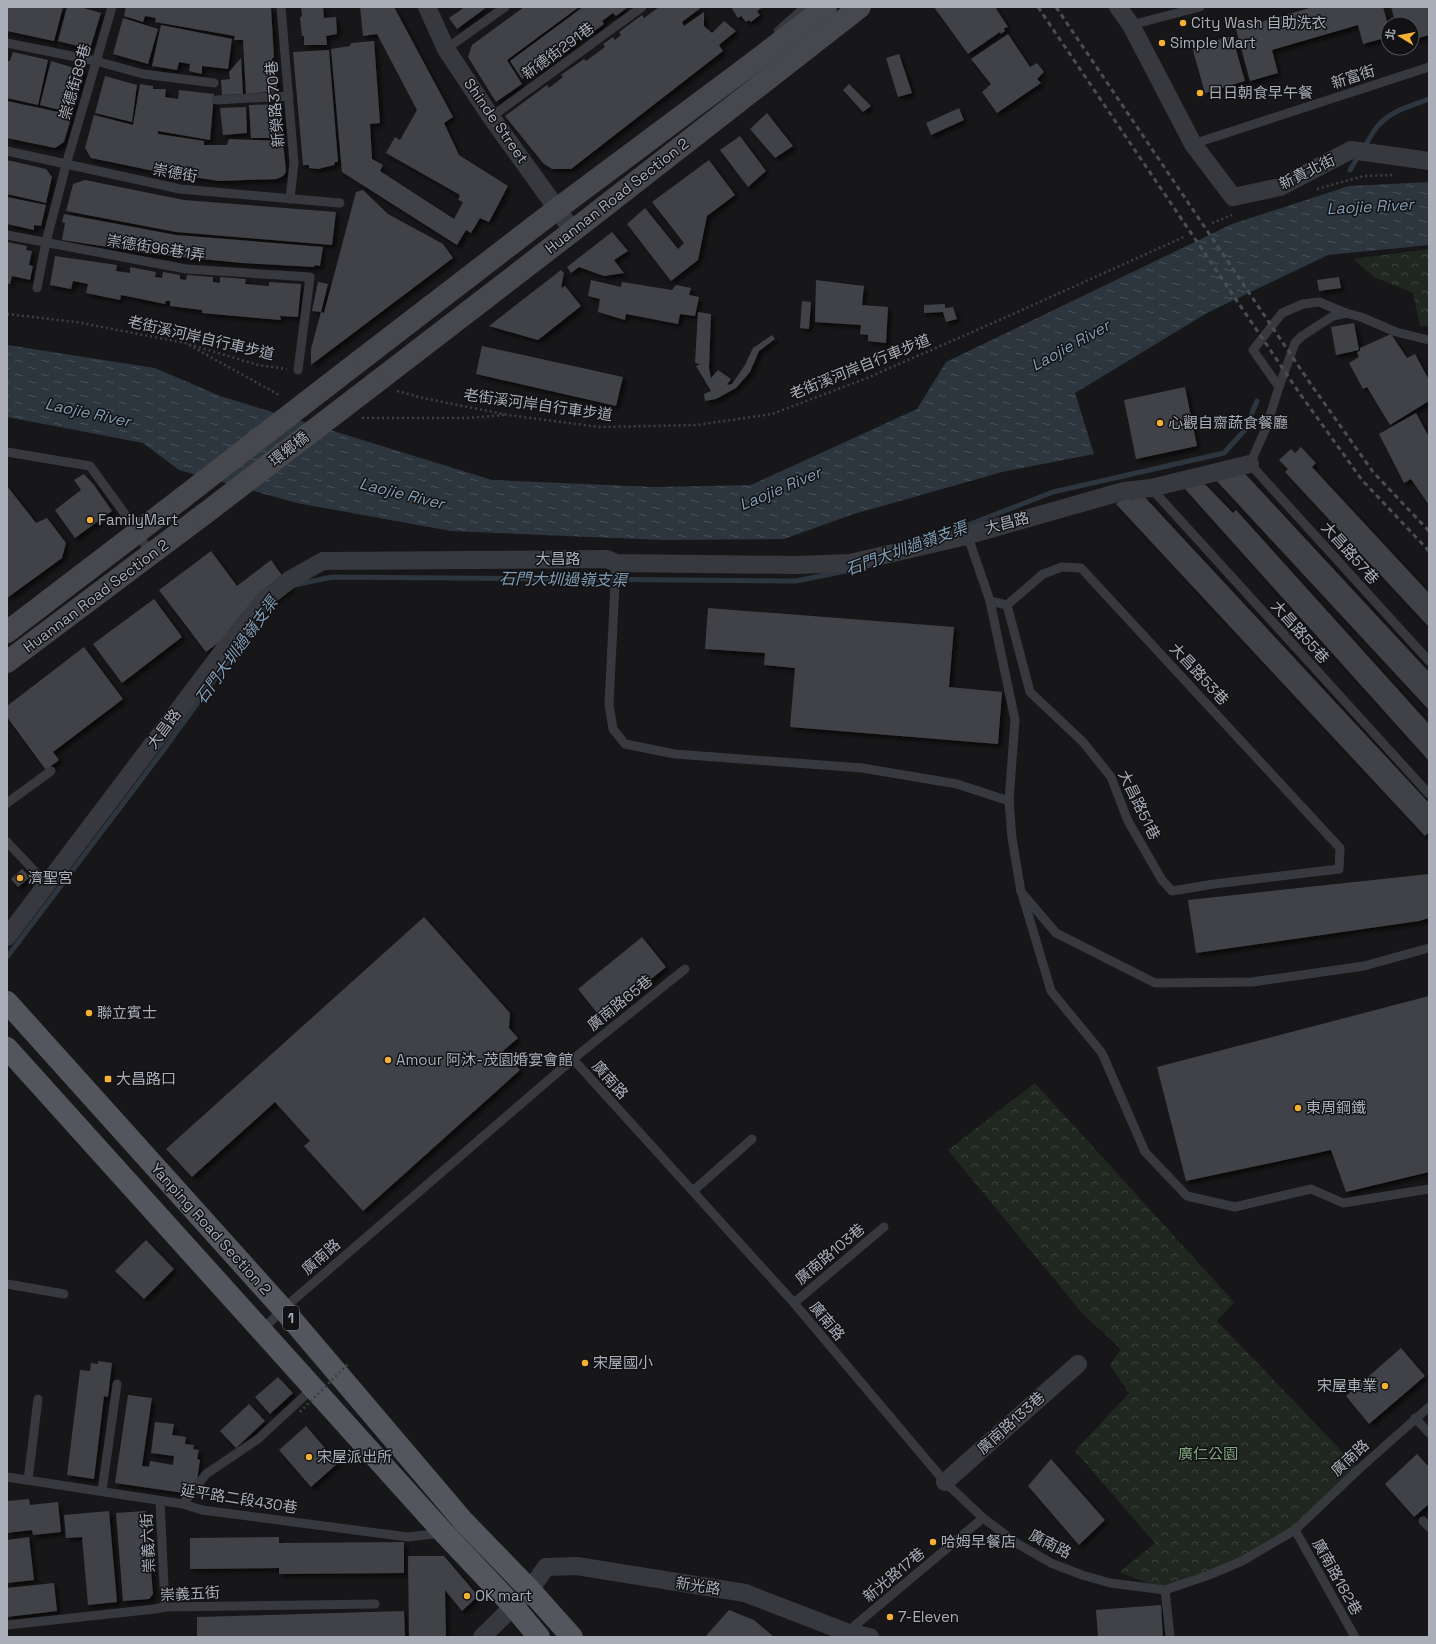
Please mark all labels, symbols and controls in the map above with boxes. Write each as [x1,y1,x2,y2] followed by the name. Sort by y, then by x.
[1191,13,1327,32] place label: City Wash 自助洗衣
[1380,16,1420,56] north arrow
[518,18,597,83] street label: 新德街291巷
[1178,18,1188,28] marker: City Wash 自助洗衣
[1382,28,1398,41] text: 北
[1170,33,1256,52] place label: Simple Mart
[1157,38,1167,48] marker: Simple Mart
[55,41,94,122] street label: 崇德街89巷
[261,60,288,148] street label: 新榮路370巷
[1329,61,1377,93] street label: 新富街
[460,75,533,167] street label: Shinde Street
[1208,83,1313,102] place label: 日日朝食早午餐
[1195,88,1205,98] marker: 日日朝食早午餐
[541,134,692,258] street label: Huannan Road Section 2
[1276,150,1338,193] street label: 新貴北街
[151,159,199,186] street label: 崇德街
[1326,194,1416,219] water label: Laojie River
[105,230,207,265] street label: 崇德街96巷1弄
[126,311,276,364] street label: 老街溪河岸自行車步道
[1027,314,1115,376] water label: Laojie River
[787,330,933,403] street label: 老街溪河岸自行車步道
[462,385,614,424] street label: 老街溪河岸自行車步道
[43,393,134,432] water label: Laojie River
[1168,413,1288,432] place label: 心觀自齋蔬食餐廳
[1155,418,1165,428] marker: 心觀自齋蔬食餐廳
[265,427,312,470] street label: 環鄉橋
[736,461,826,515] water label: Laojie River
[357,473,448,515] water label: Laojie River
[983,508,1031,538] street label: 大昌路
[98,510,178,529] place label: FamilyMart
[85,515,95,525] marker: FamilyMart
[842,516,972,580] water label: 石門大圳過嶺支渠
[1317,518,1383,588] street label: 大昌路57巷
[19,535,172,656] street label: Huannan Road Section 2
[535,549,581,568] street label: 大昌路
[499,568,629,591] water label: 石門大圳過嶺支渠
[190,591,284,708] water label: 石門大圳過嶺支渠
[1267,596,1334,667] street label: 大昌路55巷
[1166,639,1233,709] street label: 大昌路53巷
[142,705,185,752] street label: 大昌路
[1114,767,1164,843] street label: 大昌路51巷
[28,868,73,887] place label: 濟聖宮
[15,873,25,883] marker: 濟聖宮
[583,971,656,1035] street label: 廣南路65巷
[97,1003,157,1022] place label: 聯立賓士
[84,1008,94,1018] marker: 聯立賓士
[396,1050,573,1069] place label: Amour 阿沐-茂園婚宴會館
[383,1055,393,1065] marker: Amour 阿沐-茂園婚宴會館
[588,1057,632,1103] street label: 廣南路
[116,1069,176,1088] place label: 大昌路口
[103,1074,113,1084] marker: 大昌路口
[1306,1098,1366,1117] place label: 東周鋼鐵
[1293,1103,1303,1113] marker: 東周鋼鐵
[147,1159,276,1299] street label: Yanping Road Section 2
[791,1219,868,1288] street label: 廣南路103巷
[297,1235,344,1279] street label: 廣南路
[806,1297,849,1344] street label: 廣南路
[283,1306,299,1330] road number: 1
[593,1353,653,1372] place label: 宋屋國小
[580,1358,590,1368] marker: 宋屋國小
[1317,1376,1377,1395] place label: 宋屋車業
[1380,1381,1390,1391] marker: 宋屋車業
[973,1387,1048,1458] street label: 廣南路133巷
[1327,1435,1373,1480] street label: 廣南路
[1178,1444,1238,1463] park label: 廣仁公園
[317,1447,392,1466] place label: 宋屋派出所
[304,1452,314,1462] marker: 宋屋派出所
[179,1480,299,1517] street label: 延平路二段430巷
[136,1513,159,1573] street label: 崇義六街
[1026,1525,1075,1562] street label: 廣南路
[941,1532,1016,1551] place label: 哈姆早餐店
[1309,1535,1366,1618] street label: 廣南路182巷
[928,1537,938,1547] marker: 哈姆早餐店
[859,1543,928,1606] street label: 新光路17巷
[674,1573,722,1598] street label: 新光路
[160,1582,220,1605] street label: 崇義五街
[475,1586,532,1605] place label: OK mart
[462,1591,472,1601] marker: OK mart
[898,1607,959,1626] place label: 7-Eleven
[885,1612,895,1622] marker: 7-Eleven

